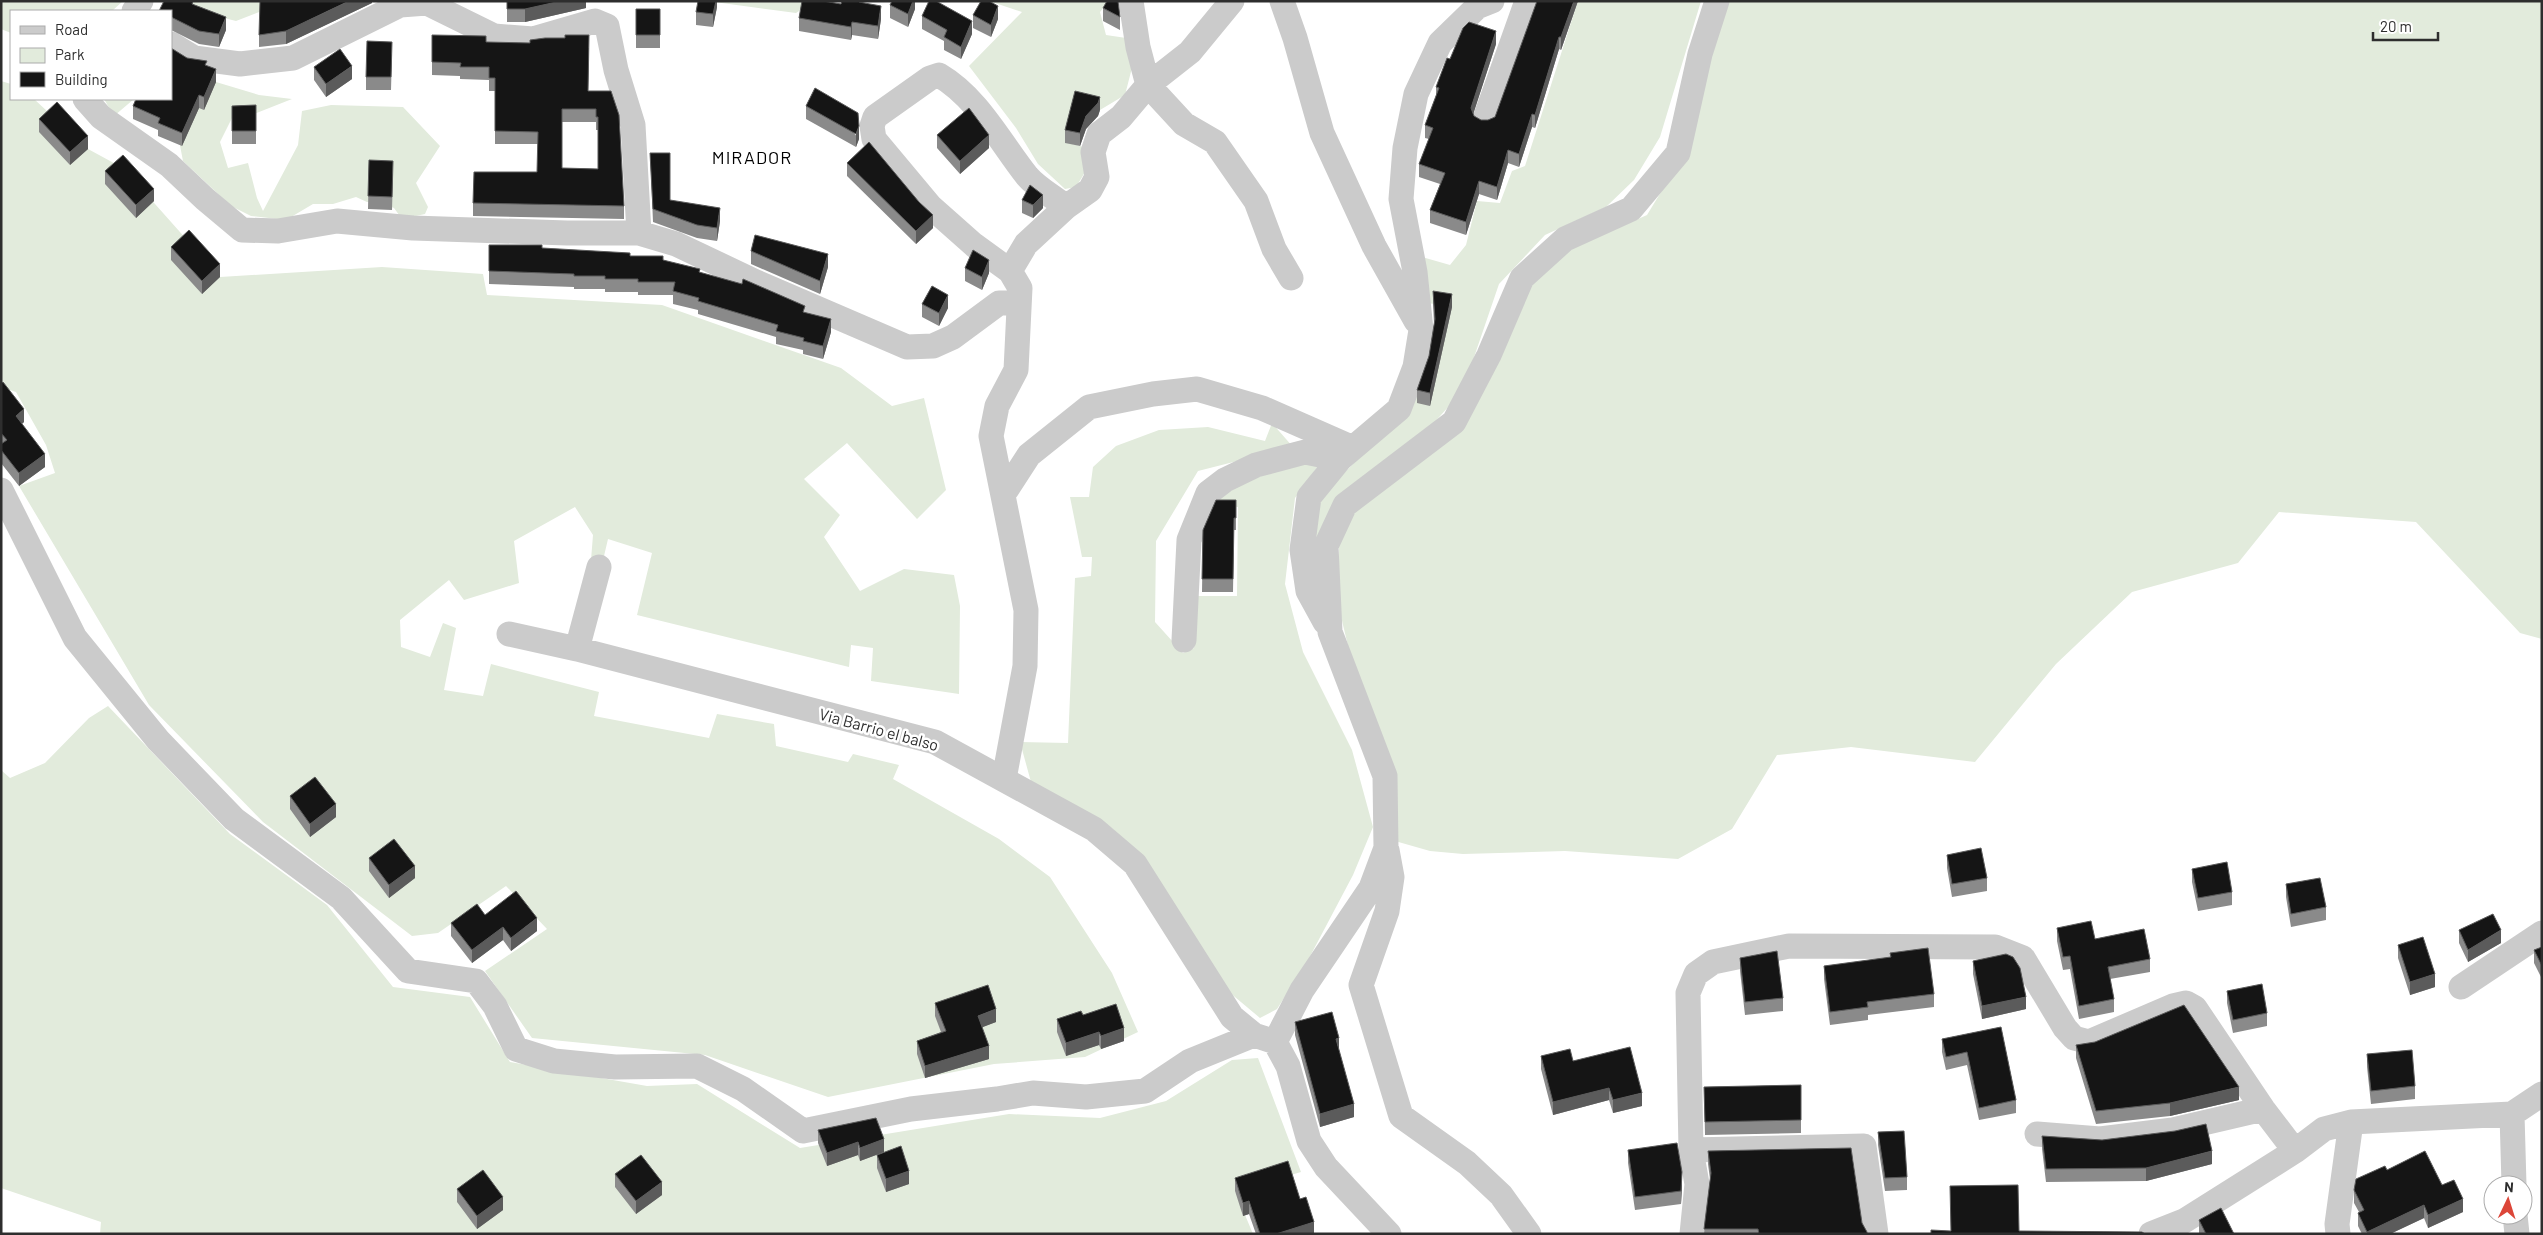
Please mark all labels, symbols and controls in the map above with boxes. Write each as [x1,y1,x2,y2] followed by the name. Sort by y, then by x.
[10,10,172,100] legend
[2373,10,2438,42] scale bar
[2380,17,2412,35] text: 20 m
[55,20,88,38] text: Road
[55,45,85,63] text: Park
[55,70,108,88] text: Building
[712,146,792,168] district label: MIRADOR
[817,704,941,754] street label: Via Barrio el balso
[2483,1175,2533,1225] north arrow
[2504,1178,2514,1195] text: N

